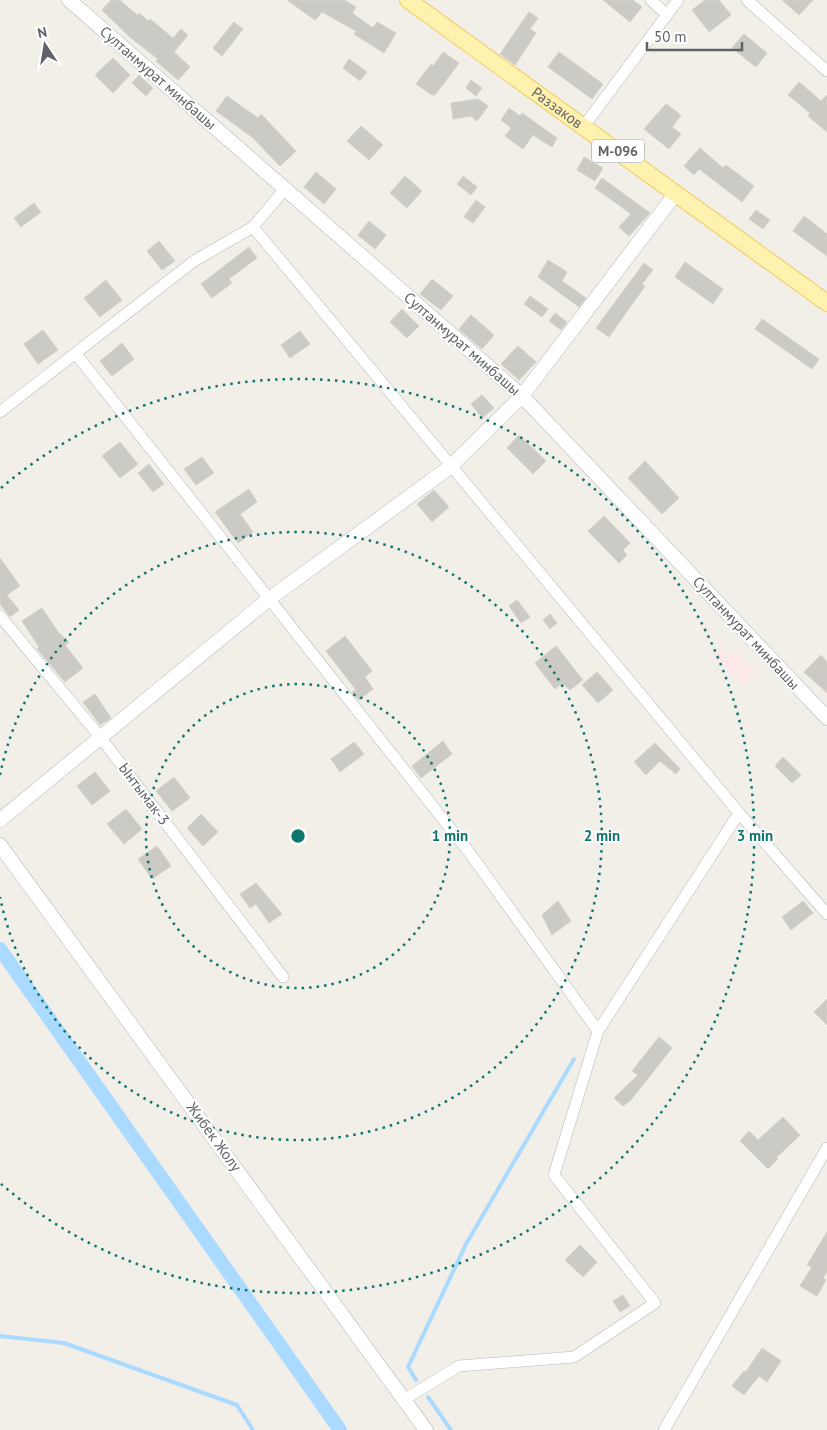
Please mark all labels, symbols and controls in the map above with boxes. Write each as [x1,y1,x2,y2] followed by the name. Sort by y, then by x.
[20,20,70,70] north arrow
[647,20,742,52] scale bar
[96,22,221,133] street label: Султанмурат минбашы
[36,23,49,42] text: N
[654,27,687,46] text: 50 m
[528,83,587,132] street label: Раззаков
[592,140,644,162] road number: М-096
[400,288,525,399] street label: Султанмурат минбашы
[689,572,804,693] street label: Султанмурат минбашы
[115,759,174,829] street label: Ынтымак-3
[432,826,468,845] text: 1 min
[584,826,620,845] text: 2 min
[737,826,773,845] text: 3 min
[289,827,307,845] centre of rings
[182,1097,246,1175] street label: Жибек Жолу

